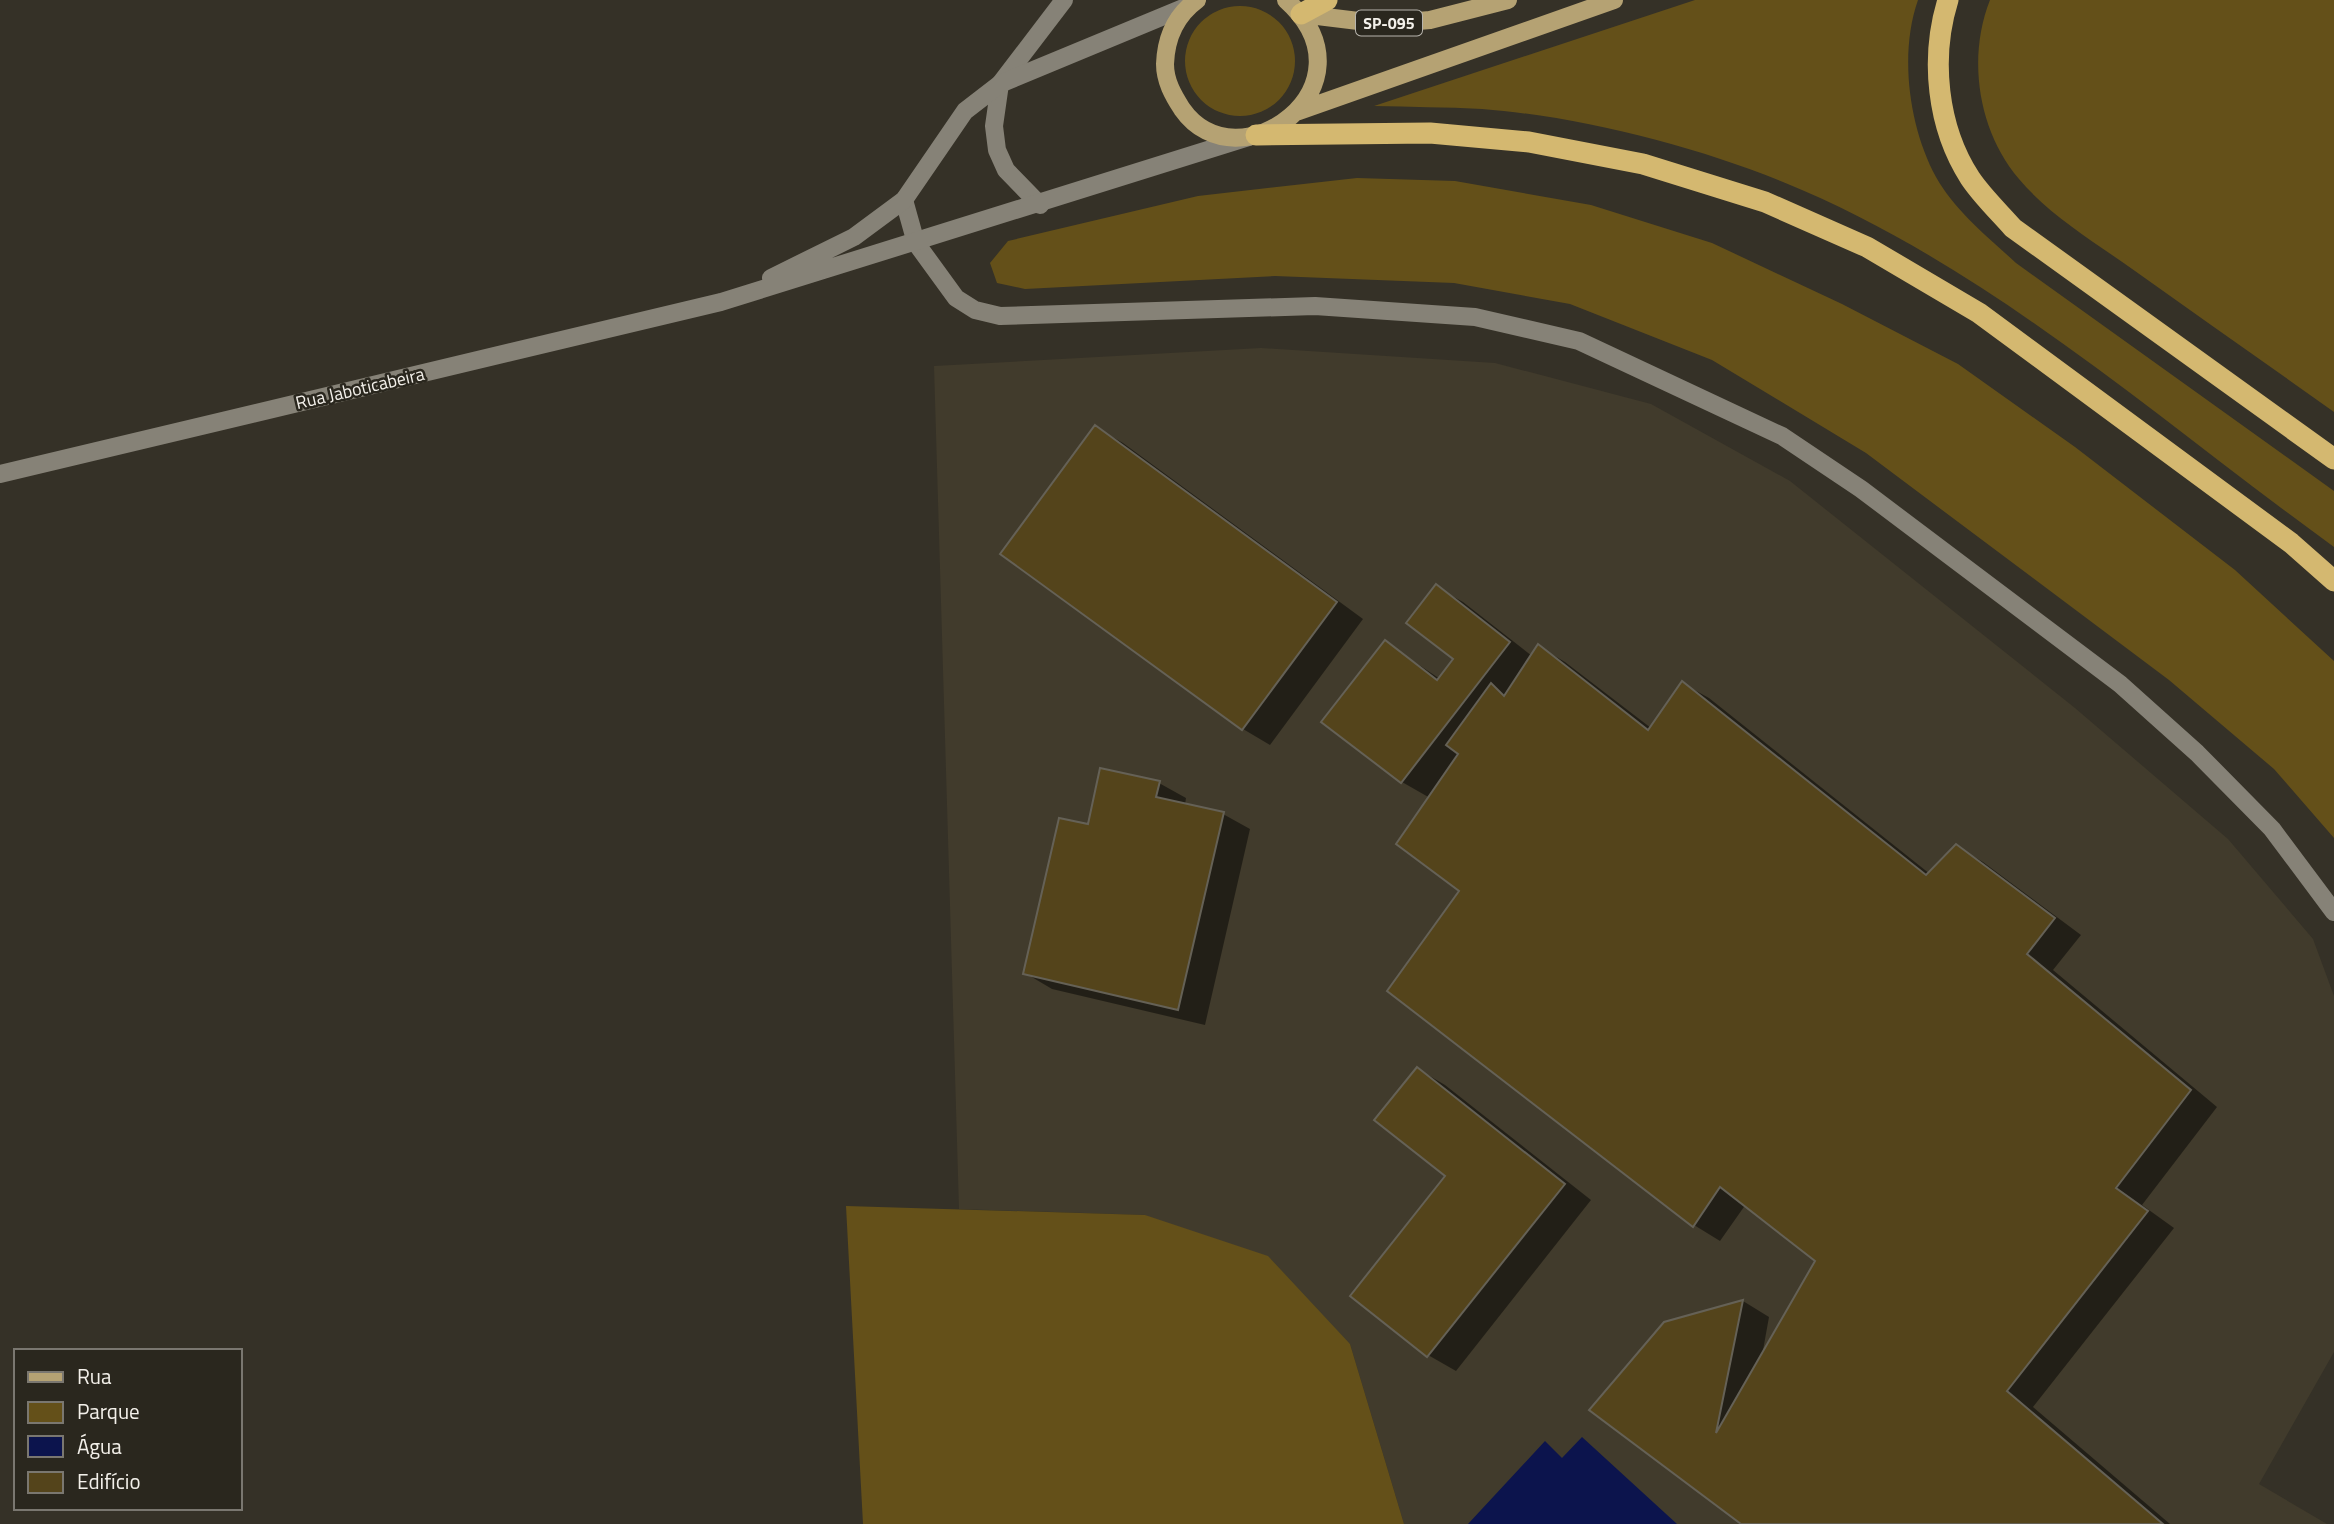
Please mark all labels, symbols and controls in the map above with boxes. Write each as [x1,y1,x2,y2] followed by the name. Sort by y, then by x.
[1356,10,1422,36] road number: SP-095
[293,360,427,416] street label: Rua Jaboticabeira
[14,1349,242,1510] legend
[77,1360,112,1392] text: Rua
[77,1395,140,1427] text: Parque
[77,1430,122,1462] text: Água
[77,1465,141,1497] text: Edifício

